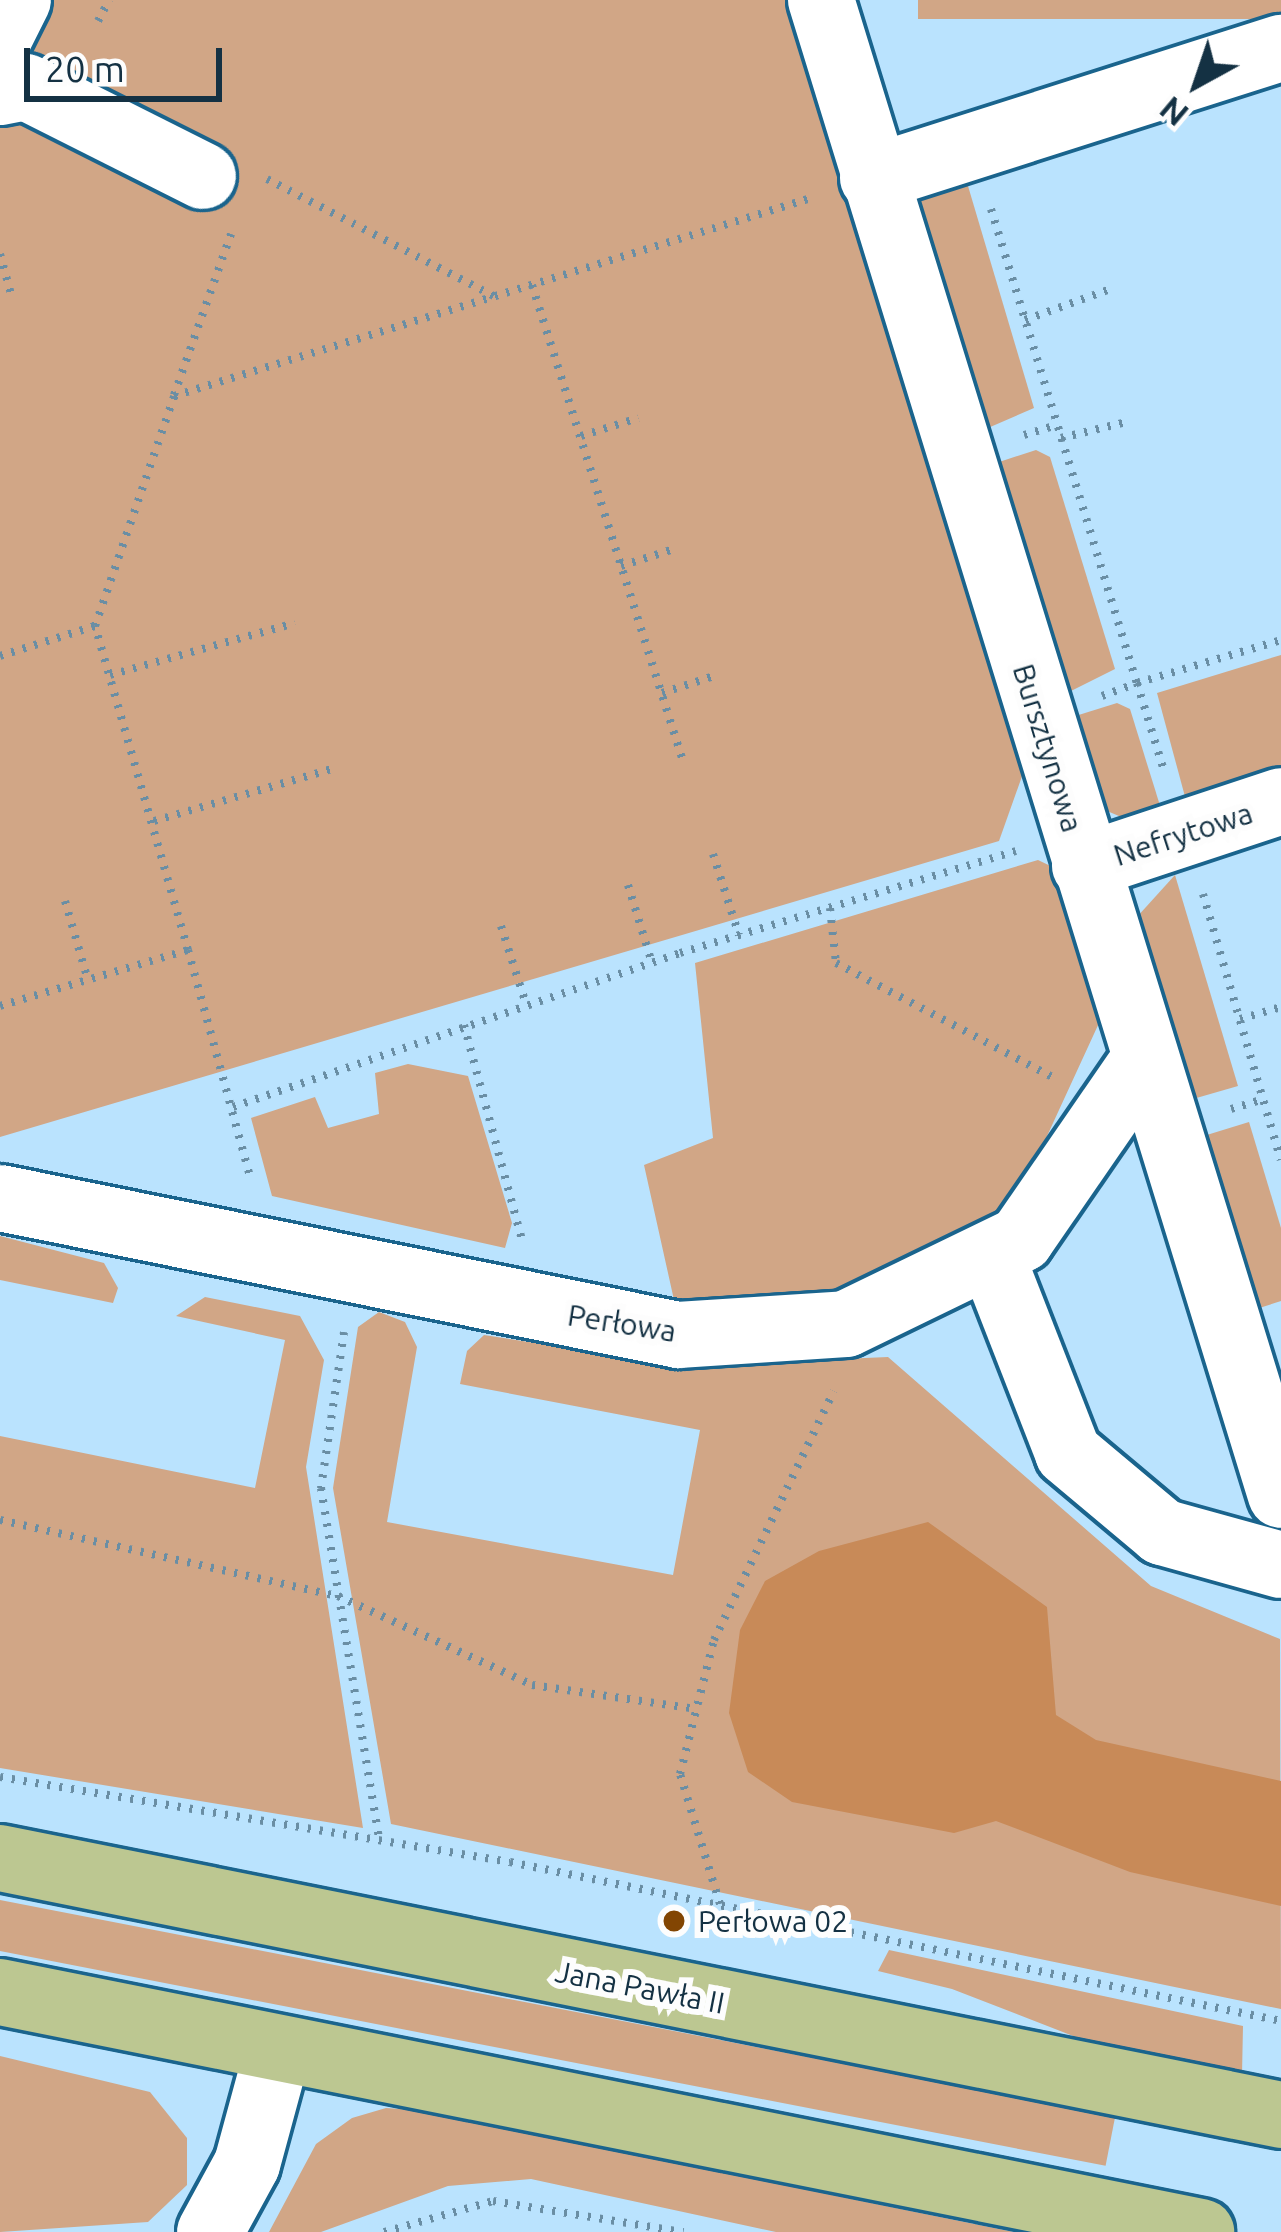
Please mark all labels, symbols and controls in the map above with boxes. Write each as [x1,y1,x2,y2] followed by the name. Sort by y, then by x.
[30,24,228,98] scale bar
[1137,24,1257,144] north arrow
[45,48,125,89] text: 20 m
[1152,90,1195,134] text: N
[1005,660,1091,836] street label: Bursztynowa
[1109,795,1257,873] street label: Nefrytowa
[565,1297,679,1349] street label: Perłowa
[698,1903,848,1939] place label: Perłowa 02
[661,1908,687,1934] marker: Perłowa 02
[552,1953,728,2021] street label: Jana Pawła II

